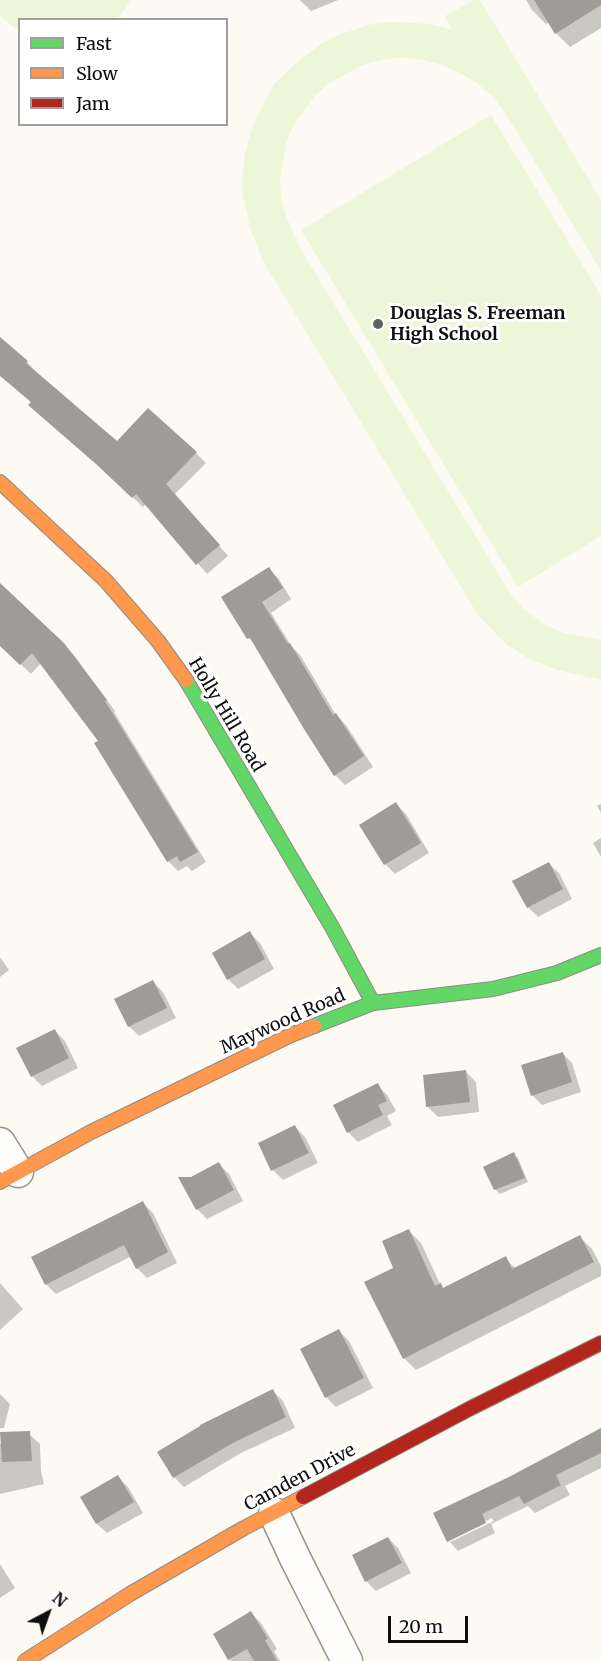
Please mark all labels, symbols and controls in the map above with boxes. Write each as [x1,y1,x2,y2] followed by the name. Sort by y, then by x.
[18,18,228,126] legend
[76,32,112,55] text: Fast
[76,62,118,85] text: Slow
[76,92,110,115] text: Jam
[390,303,566,346] place label: Douglas S. Freeman High School
[371,317,385,331] marker: Douglas S. Freeman High School
[183,654,269,776] street label: Holly Hill Road
[217,985,349,1059] street label: Maywood Road
[241,1440,359,1516] street label: Camden Drive
[18,1583,78,1643] north arrow
[48,1588,71,1611] text: N
[391,1604,470,1642] scale bar
[399,1615,443,1638] text: 20 m

